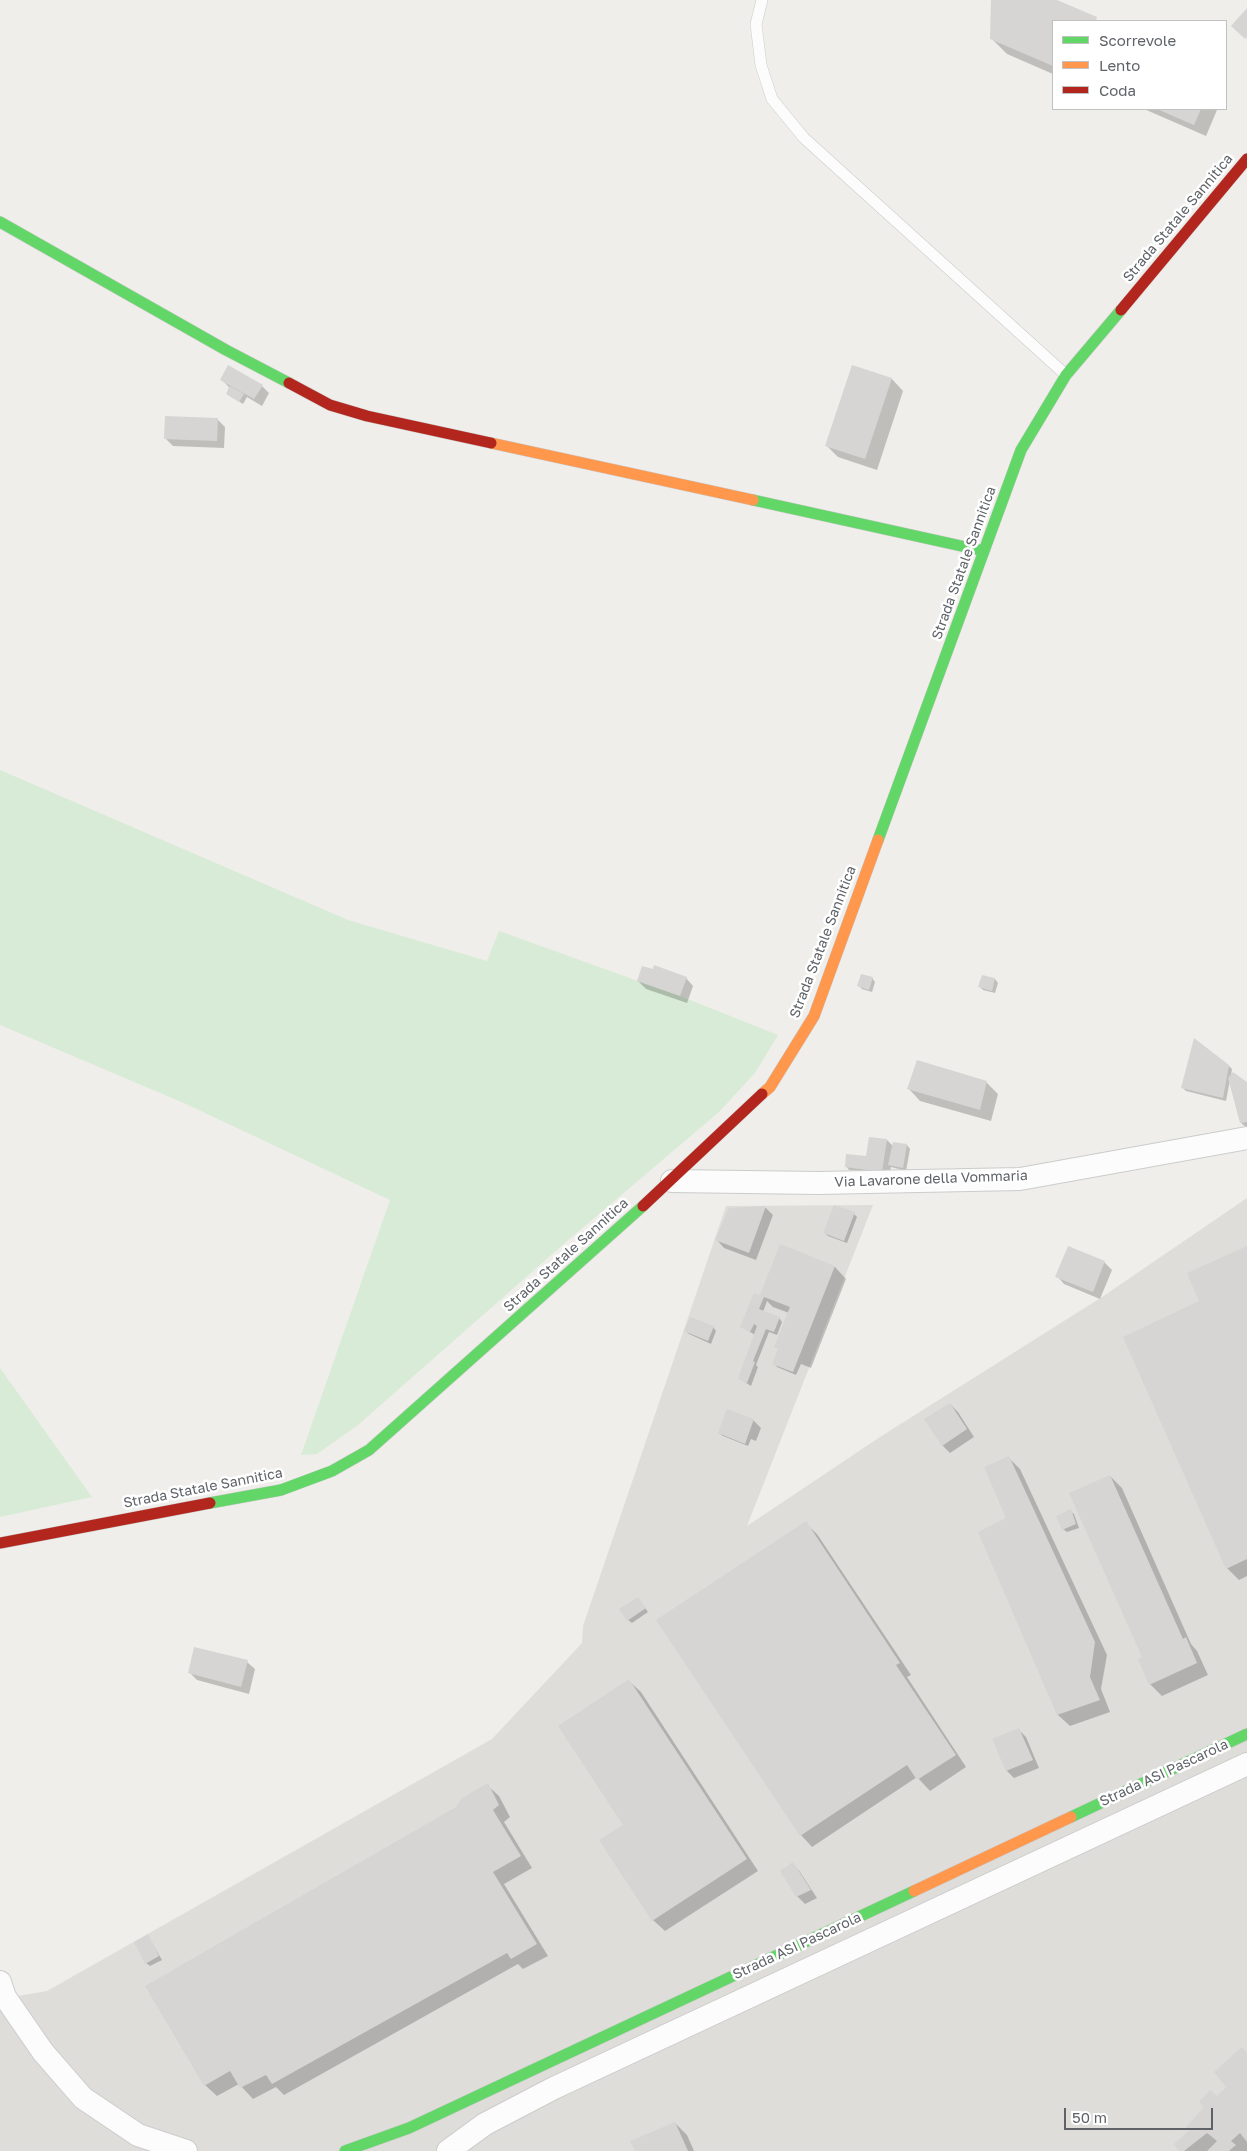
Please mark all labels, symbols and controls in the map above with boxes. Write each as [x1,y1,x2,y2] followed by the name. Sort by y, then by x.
[1052,20,1227,110] legend
[1099,31,1176,49] text: Scorrevole
[1099,56,1140,74] text: Lento
[1099,81,1136,99] text: Coda
[1120,151,1236,285] street label: Strada Statale Sannitica
[928,484,1000,642] street label: Strada Statale Sannitica
[786,863,860,1021] street label: Strada Statale Sannitica
[834,1167,1028,1191] street label: Via Lavarone della Vommaria
[500,1195,632,1315] street label: Strada Statale Sannitica
[122,1464,284,1512] street label: Strada Statale Sannitica
[1097,1736,1231,1810] street label: Strada ASI Pascarola
[730,1909,864,1983] street label: Strada ASI Pascarola
[1067,2098,1216,2130] scale bar
[1072,2108,1107,2126] text: 50 m

